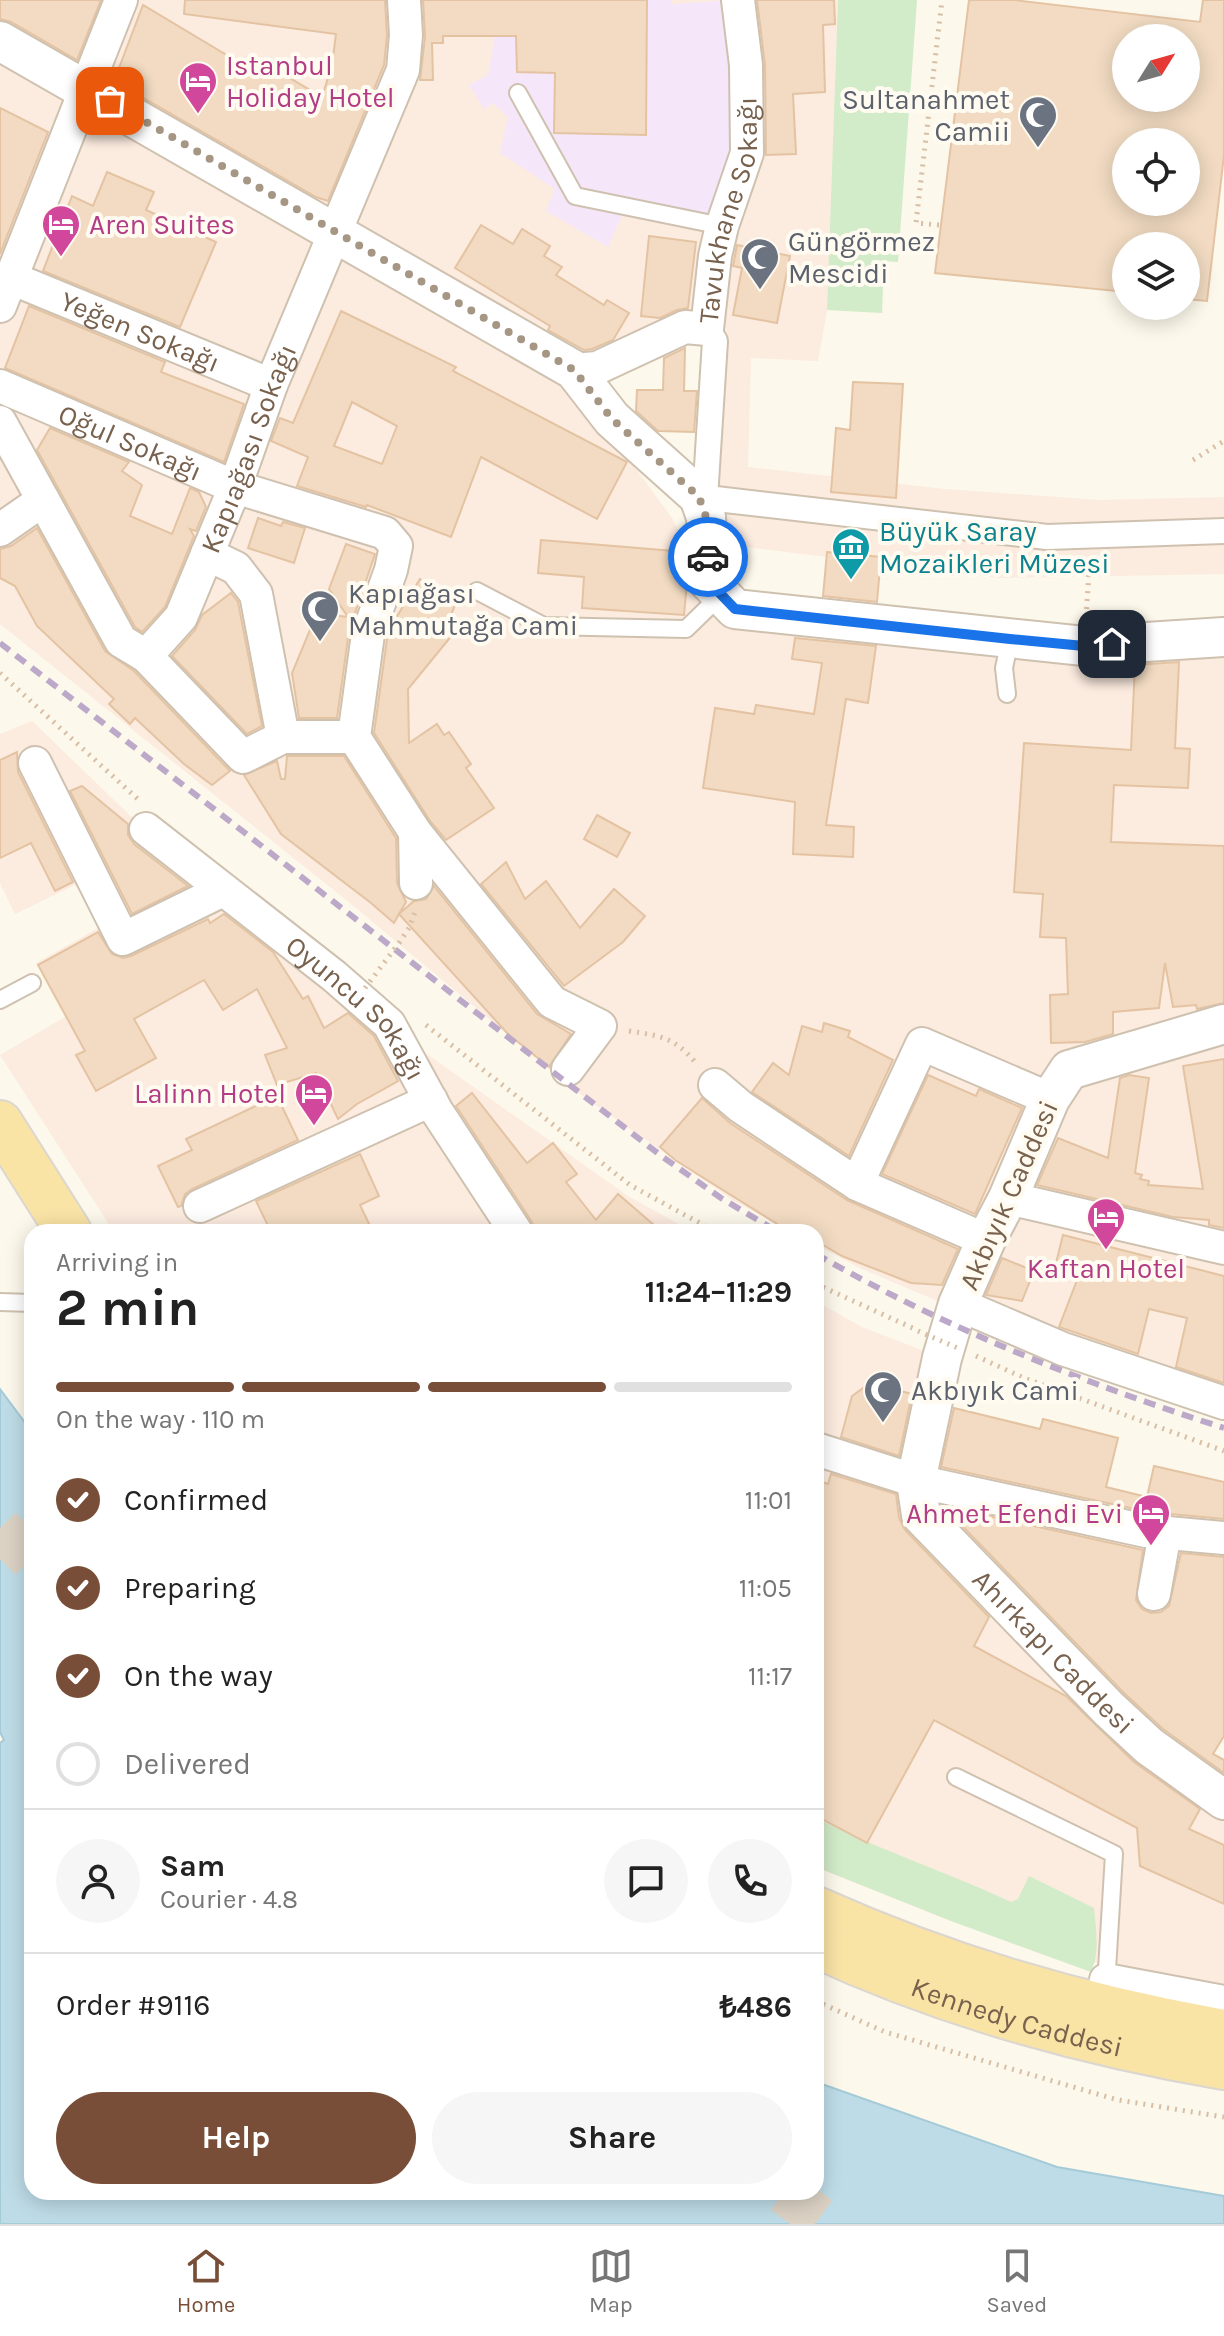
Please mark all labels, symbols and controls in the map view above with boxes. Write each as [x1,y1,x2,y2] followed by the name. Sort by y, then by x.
[1112,24,1200,112] north arrow
[1112,24,1200,320] map controls
[226,49,395,114] place label: Istanbul Holiday Hotel
[177,60,219,115] hotel icon: Istanbul Holiday Hotel
[76,67,144,135] pin
[88,79,132,123] icon: bag
[842,83,1010,148] place label: Sultanahmet Camii
[1017,94,1059,149] mosque icon: Sultanahmet Camii
[692,97,764,325] street label: Tavukhane Sokağı
[1112,128,1200,216] button: locate
[40,203,82,258] hotel icon: Aren Suites
[89,208,235,241] place label: Aren Suites
[788,225,935,290] place label: Güngörmez Mescidi
[1112,232,1200,320] button: layers
[739,236,781,291] mosque icon: Güngörmez Mescidi
[56,284,225,379] street label: Yeğen Sokağı
[193,339,303,558] street label: Kapıağası Sokağı
[53,397,207,488] street label: Oğul Sokağı
[879,515,1110,580] place label: Büyük Saray Mozaikleri Müzesi
[668,517,748,597] courier
[830,526,872,581] museum icon: Büyük Saray Mozaikleri Müzesi
[686,535,730,579] icon: car
[348,577,578,642] place label: Kapıağası Mahmutağa Cami
[299,588,341,643] mosque icon: Kapıağası Mahmutağa Cami
[1078,610,1146,678] pin
[1090,622,1134,666] icon: home
[279,929,433,1086] street label: Oyuncu Sokağı
[293,1072,335,1127] hotel icon: Lalinn Hotel
[134,1077,286,1110] place label: Lalinn Hotel
[952,1095,1065,1295] street label: Akbıyık Caddesi
[1085,1196,1127,1251] hotel icon: Kaftan Hotel
[56,1247,178,1278] text: Arriving in
[1027,1252,1185,1285] place label: Kaftan Hotel
[645,1274,792,1310] text: 11:24–11:29
[56,1277,199,1338] text: 2 min
[862,1369,904,1424] mosque icon: Akbıyık Cami
[911,1374,1079,1407] place label: Akbıyık Cami
[56,1404,265,1435] text: On the way · 110 m
[56,1478,100,1522] icon: check
[124,1482,268,1518] text: Confirmed
[745,1485,792,1516] text: 11:01
[1130,1492,1172,1547] hotel icon: Ahmet Efendi Evi
[906,1497,1123,1530] place label: Ahmet Efendi Evi
[966,1563,1141,1741] street label: Ahırkapı Caddesi
[56,1566,100,1610] icon: check
[124,1570,256,1606] text: Preparing
[739,1573,792,1604] text: 11:05
[56,1654,100,1698] icon: check
[124,1658,273,1694] text: On the way
[748,1661,792,1692] text: 11:17
[124,1746,251,1782] text: Delivered
[56,1839,140,1923] button: person
[604,1839,688,1923] button: chat
[708,1839,792,1923] button: phone
[160,1848,225,1884] text: Sam
[160,1884,298,1915] text: Courier · 4.8
[907,1970,1126,2064] street label: Kennedy Caddesi
[56,1987,211,2023] text: Order #9116
[719,1989,792,2025] text: ₺486
[56,2092,416,2184] button: Help
[432,2092,792,2184] button: Share
[177,2244,235,2318] tab: Home
[589,2244,633,2318] tab: Map
[986,2244,1047,2318] tab: Saved

